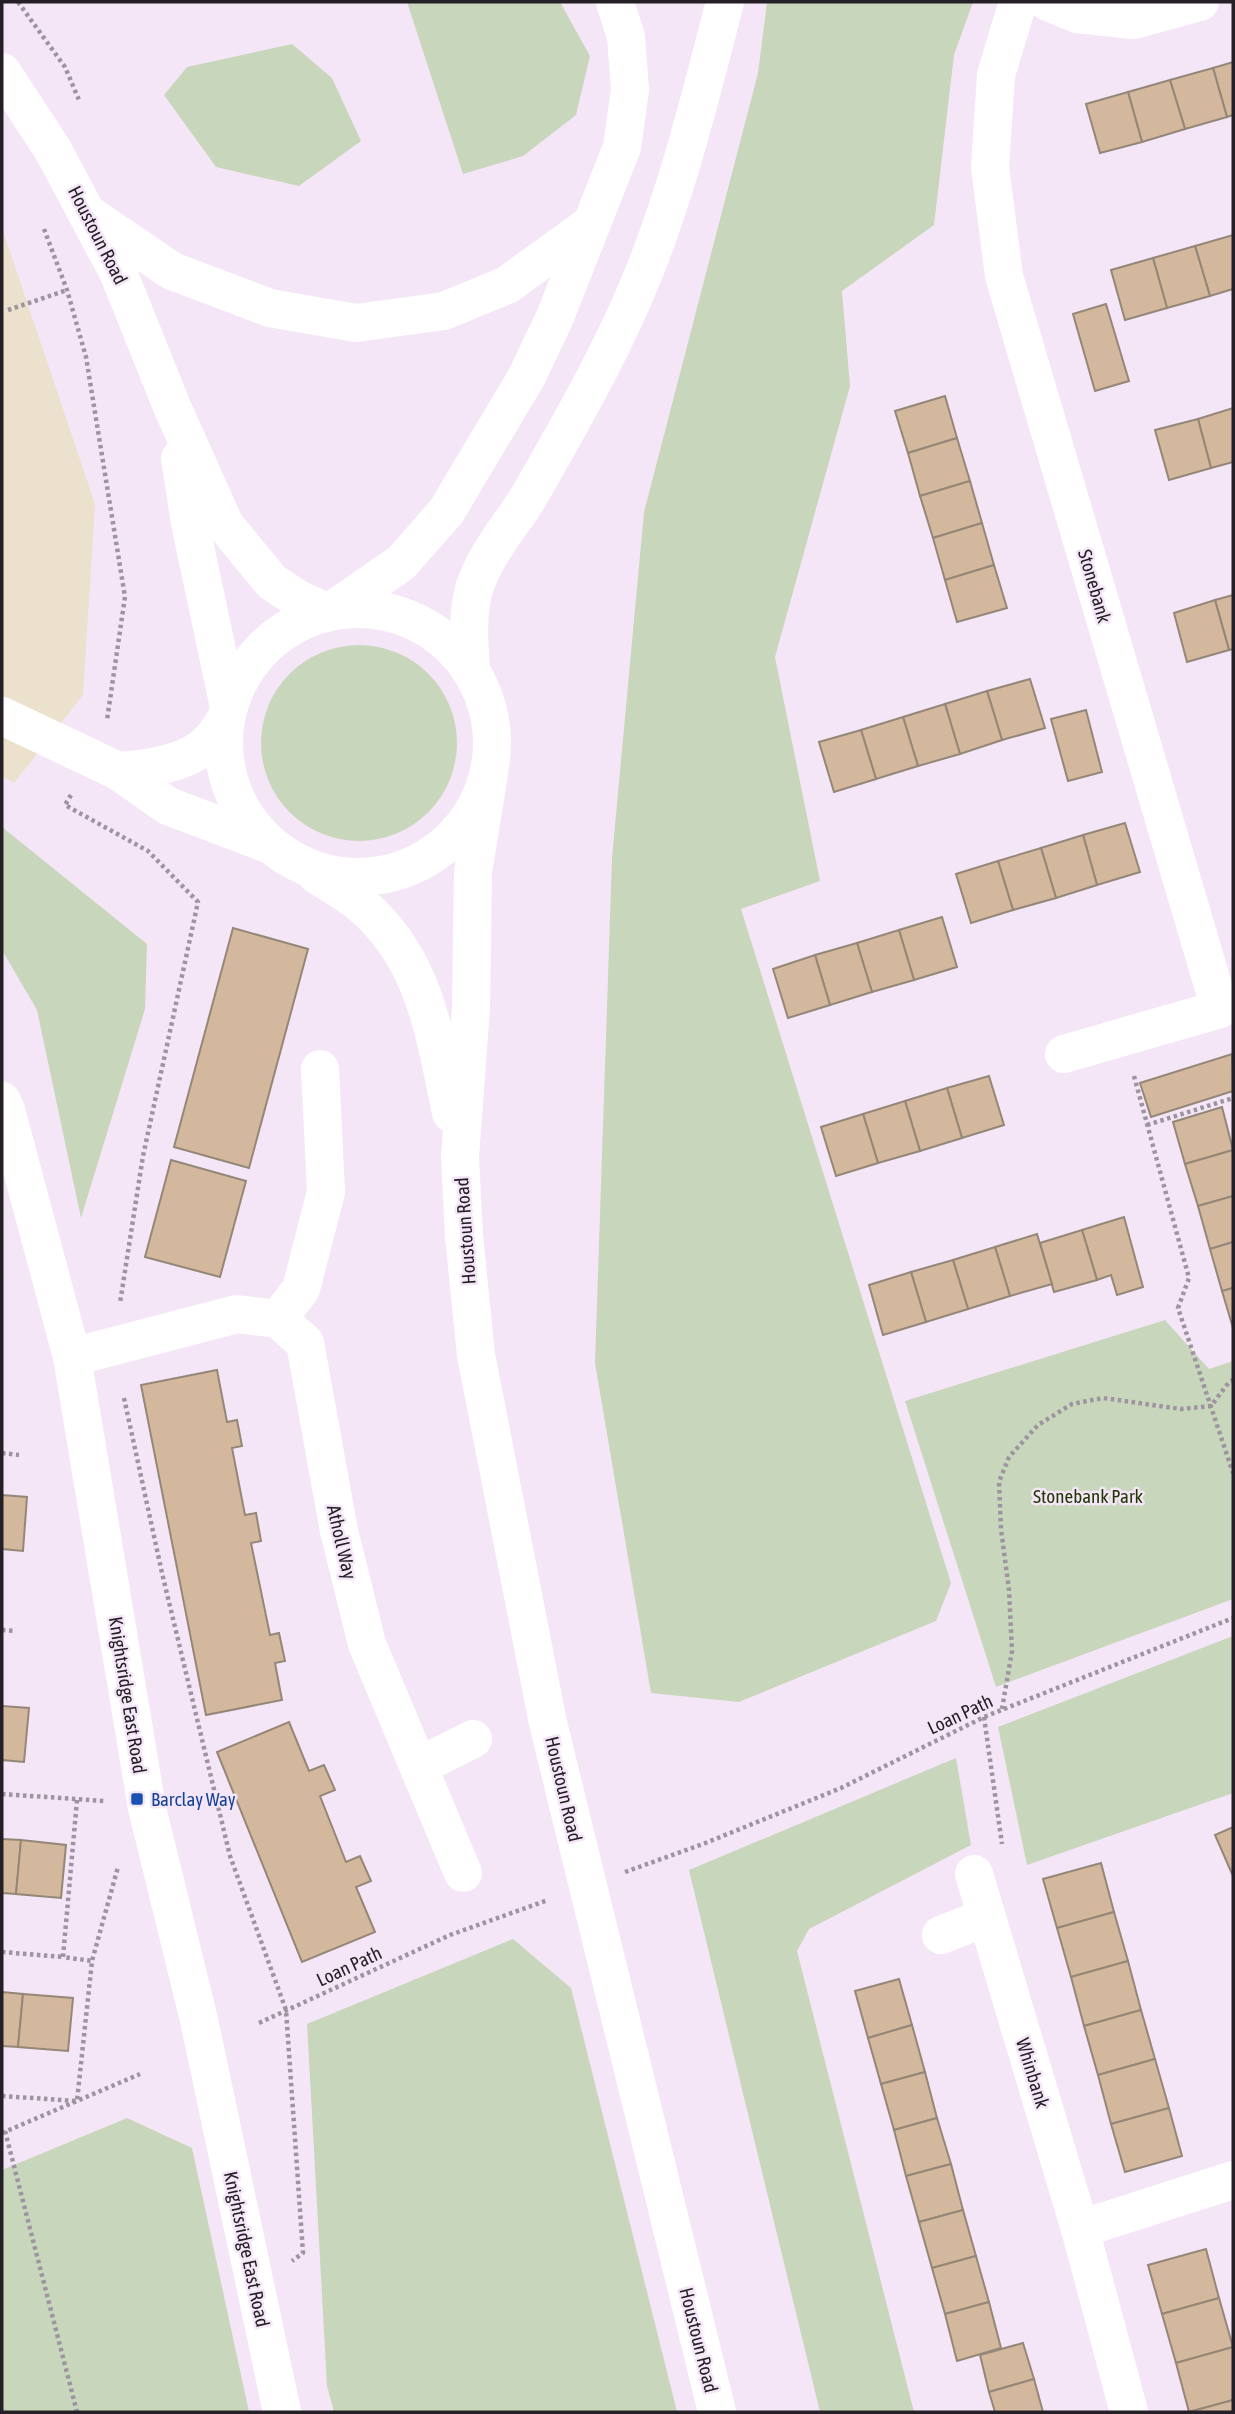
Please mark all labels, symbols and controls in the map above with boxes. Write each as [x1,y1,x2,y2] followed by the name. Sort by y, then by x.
[64,182,132,288] street label: Houstoun Road
[1074,547,1116,626] street label: Stonebank
[450,1177,480,1285] street label: Houstoun Road
[1033,1485,1144,1507] park label: Stonebank Park
[323,1503,361,1581] street label: Atholl Way
[105,1615,151,1775] street label: Knightsridge East Road
[924,1689,996,1739] street label: Loan Path
[541,1734,587,1844] street label: Houstoun Road
[151,1788,236,1810] place label: Barclay Way
[129,1791,145,1807] marker: Barclay Way
[313,1941,385,1991] street label: Loan Path
[1012,2035,1054,2111] street label: Whinbank
[220,2169,274,2329] street label: Knightsridge East Road
[675,2285,723,2395] street label: Houstoun Road

